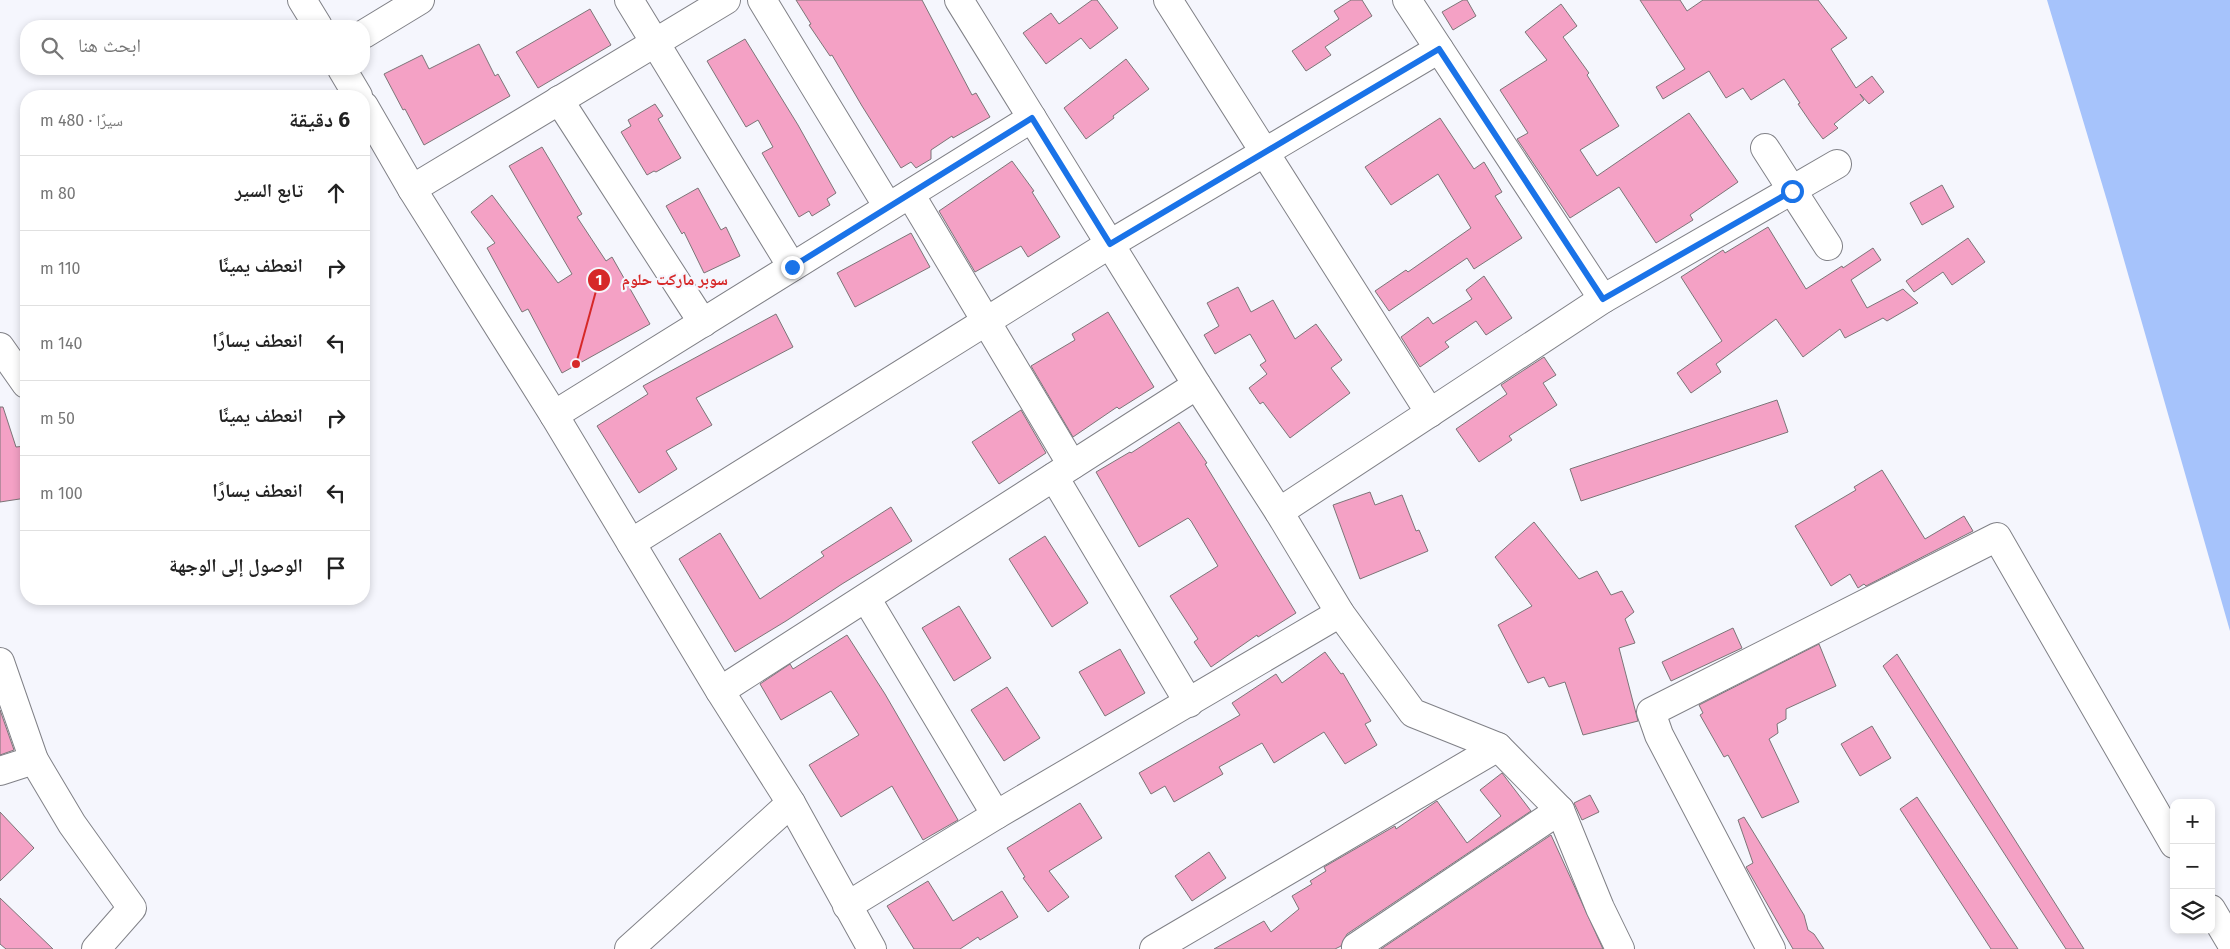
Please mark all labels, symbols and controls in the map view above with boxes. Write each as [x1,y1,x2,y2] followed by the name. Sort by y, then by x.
[20,20,370,75] search box
[38,34,66,62] icon: search
[78,34,141,57] text: ابحث هنا
[289,107,350,133] text: 6 دقيقة
[40,111,123,130] text: سيرًا · 480 m
[235,179,303,202] text: تابع السير
[322,179,350,207] icon: ahead
[1781,180,1804,203] route start
[40,184,76,203] text: 80 m
[218,254,303,277] text: انعطف يمينًا
[322,254,350,282] icon: right
[781,256,804,279] route end
[40,259,81,278] text: 110 m
[587,264,737,295] callout: سوبر ماركت حلوم
[622,270,728,291] text: سوبر ماركت حلوم
[596,271,602,289] text: 1
[212,329,303,352] text: انعطف يسارًا
[322,329,350,357] icon: left
[40,334,82,353] text: 140 m
[218,404,303,427] text: انعطف يمينًا
[322,404,350,432] icon: right
[40,409,75,428] text: 50 m
[212,479,303,502] text: انعطف يسارًا
[322,479,350,507] icon: left
[40,484,83,503] text: 100 m
[169,554,303,577] text: الوصول إلى الوجهة
[322,554,350,582] icon: arrive
[2170,799,2215,934] map controls
[2170,799,2215,844] button: +
[2170,844,2215,889] button: −
[2170,889,2215,934] button: layers

